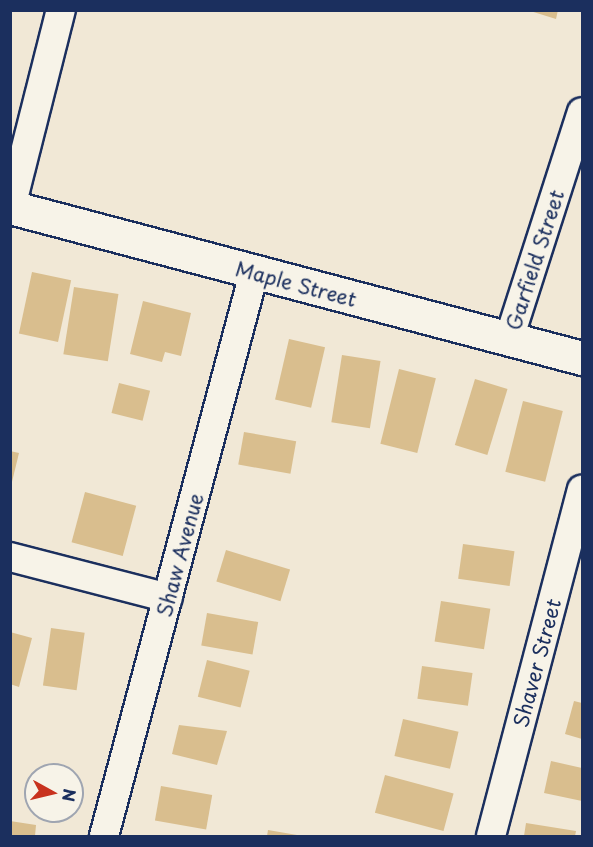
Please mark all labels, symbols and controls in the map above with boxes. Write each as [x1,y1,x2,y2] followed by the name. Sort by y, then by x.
[501,187,569,333] street label: Garfield Street
[232,256,360,312] street label: Maple Street
[152,490,208,620] street label: Shaw Avenue
[508,596,566,730] street label: Shaver Street
[24,763,84,823] north arrow
[57,787,83,803] text: N

